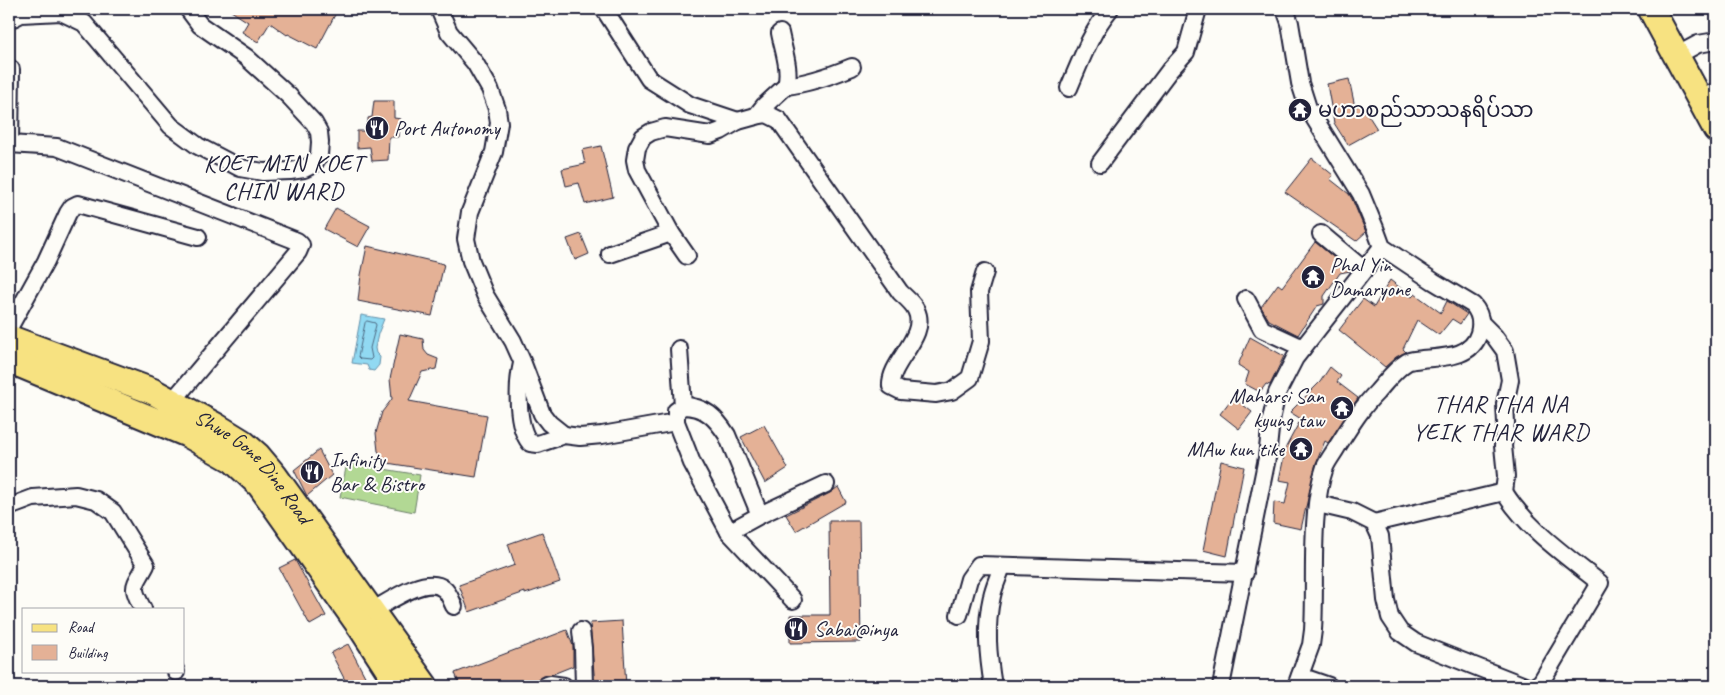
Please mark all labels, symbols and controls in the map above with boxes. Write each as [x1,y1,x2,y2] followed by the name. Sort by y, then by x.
[1318,94,1534,127] place label: မဟာစည်သာသနရိပ်သာ
[1287,97,1313,123] temple icon: မဟာစည်သာသနရိပ်သာ
[364,115,390,141] restaurant icon: Port Autonomy
[394,115,502,141] place label: Port Autonomy
[204,148,368,206] district label: KOET MIN KOET CHIN WARD
[1330,252,1412,302] place label: Phal Yin Damaryone
[1300,264,1326,290] temple icon: Phal Yin Damaryone
[1229,383,1326,433] place label: Maharsi San kyung taw
[1413,389,1591,447] district label: THAR THA NA YEIK THAR WARD
[1329,395,1355,421] temple icon: Maharsi San kyung taw
[190,404,320,532] street label: Shwe Gone Dine Road
[1187,436,1285,462] place label: MAw kun tike
[1288,436,1314,462] temple icon: MAw kun tike
[330,447,426,497] place label: Infinity Bar & Bistro
[299,459,325,485] restaurant icon: Infinity Bar & Bistro
[22,608,185,672] legend
[783,616,809,642] restaurant icon: Sabai@inya
[814,616,899,642] place label: Sabai@inya
[68,618,95,637] text: Road
[68,644,108,663] text: Building

